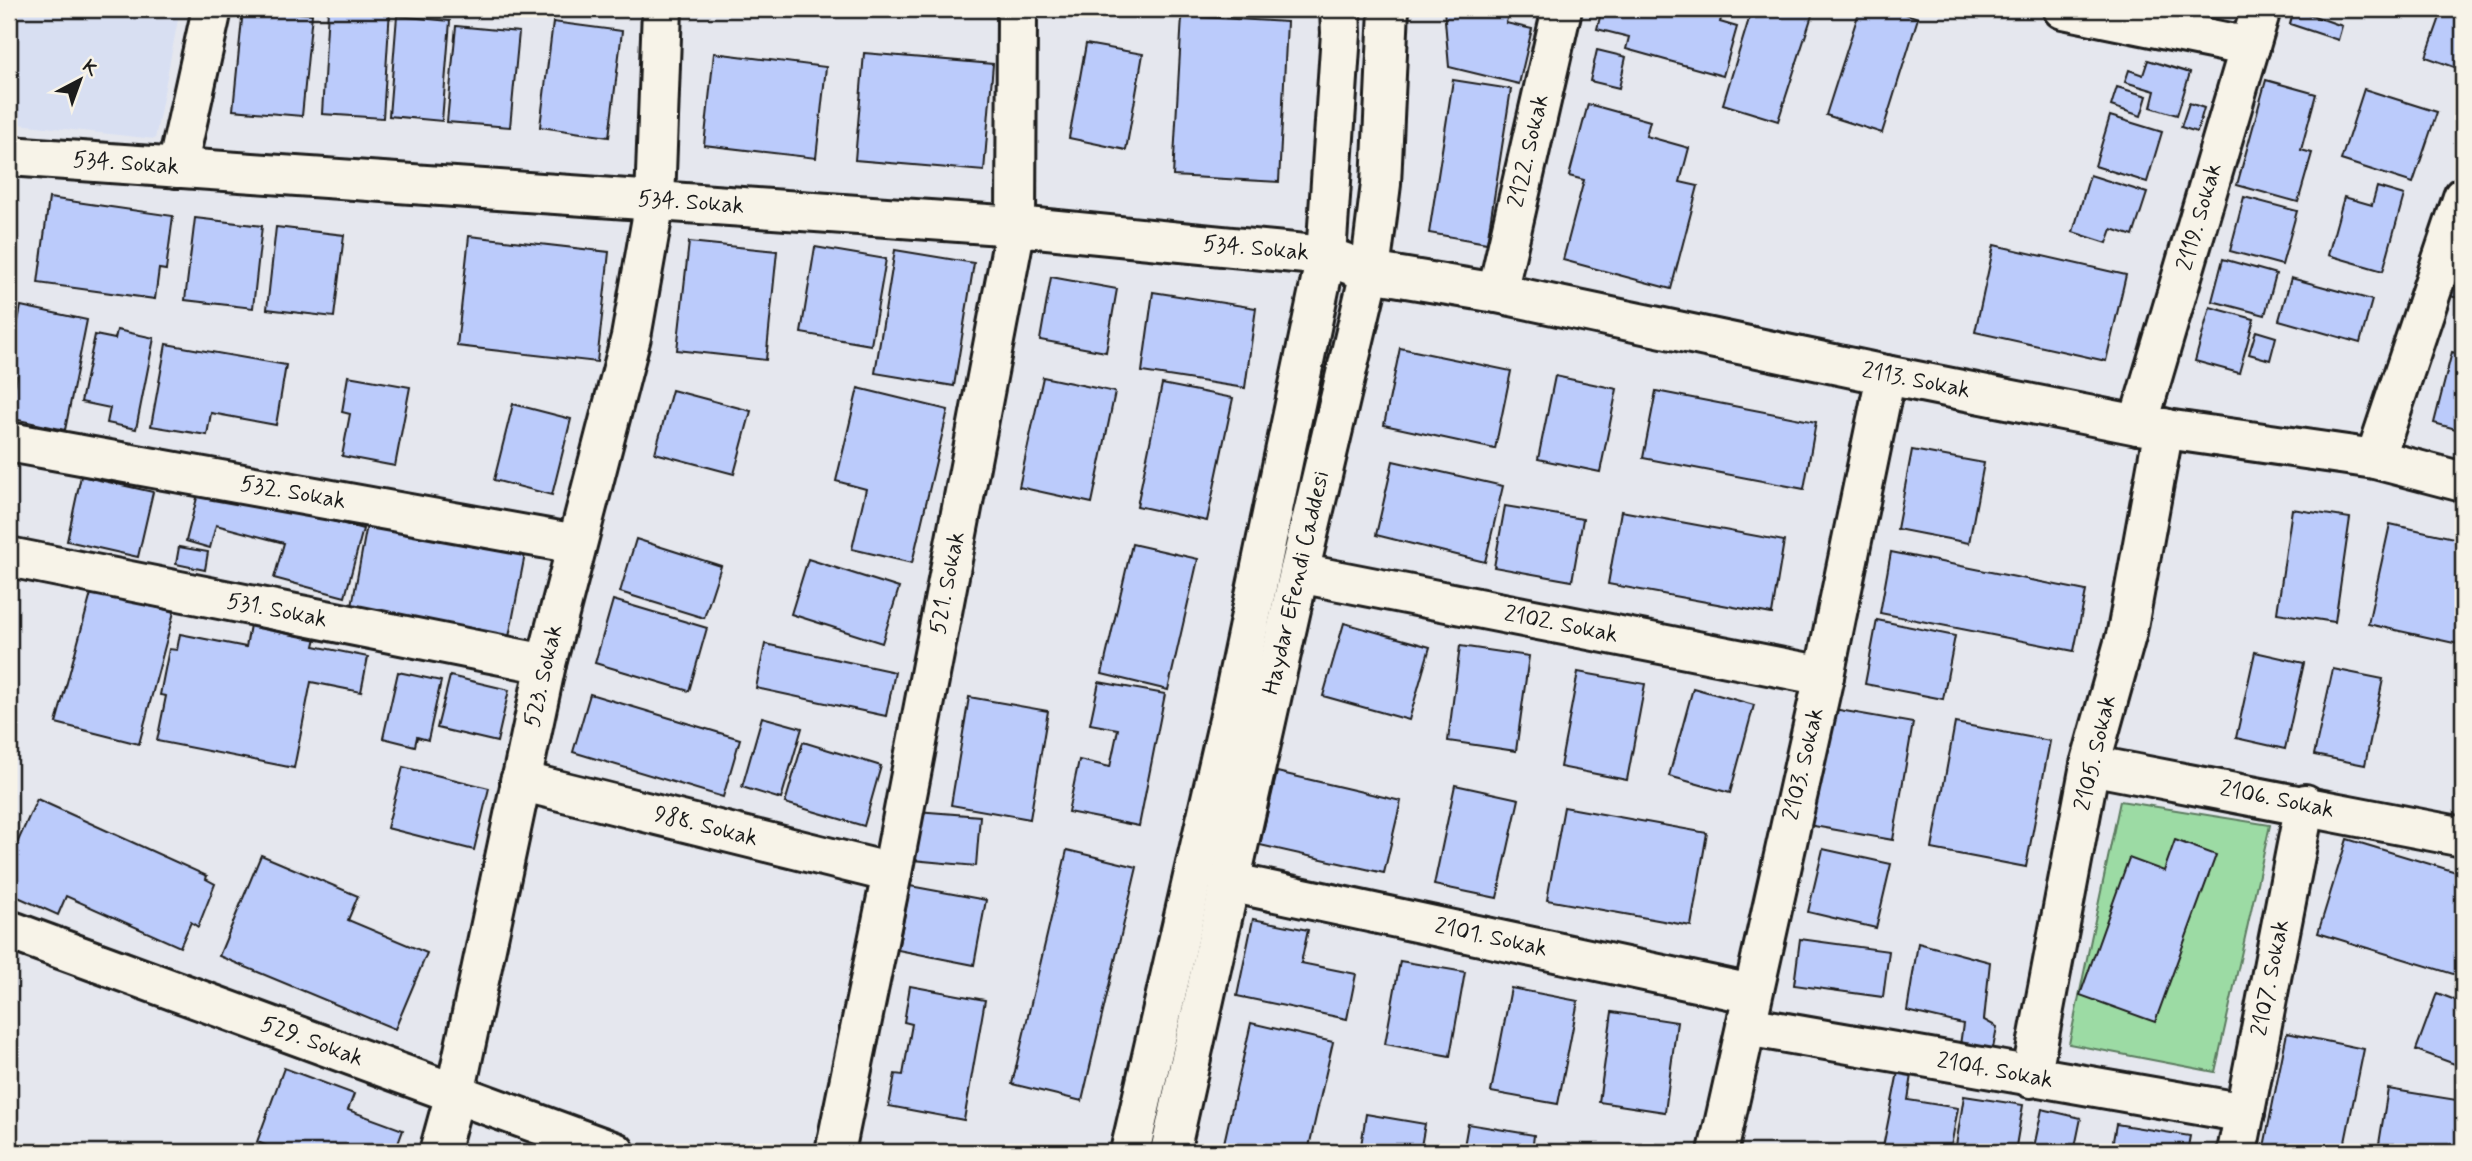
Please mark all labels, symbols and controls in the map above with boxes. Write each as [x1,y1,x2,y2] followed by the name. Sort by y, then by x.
[46,46,116,116] north arrow
[77,54,104,83] text: K
[1501,91,1557,211] street label: 2122. Sokak
[72,145,180,183] street label: 534. Sokak
[2170,160,2230,274] street label: 2119. Sokak
[637,184,745,222] street label: 534. Sokak
[1202,229,1310,269] street label: 534. Sokak
[1859,356,1973,406] street label: 2113. Sokak
[1257,468,1337,698] street label: Haydar Efendi Caddesi
[238,469,348,517] street label: 532. Sokak
[923,529,973,637] street label: 521. Sokak
[224,587,330,635] street label: 531. Sokak
[1501,599,1621,651] street label: 2102. Sokak
[518,622,570,730] street label: 523. Sokak
[2068,692,2124,814] street label: 2105. Sokak
[1776,705,1832,823] street label: 2103. Sokak
[2217,774,2337,826] street label: 2106. Sokak
[651,800,761,854] street label: 988. Sokak
[1432,911,1550,965] street label: 2101. Sokak
[2245,917,2297,1039] street label: 2107. Sokak
[256,1010,368,1074] street label: 529. Sokak
[1935,1046,2055,1096] street label: 2104. Sokak

